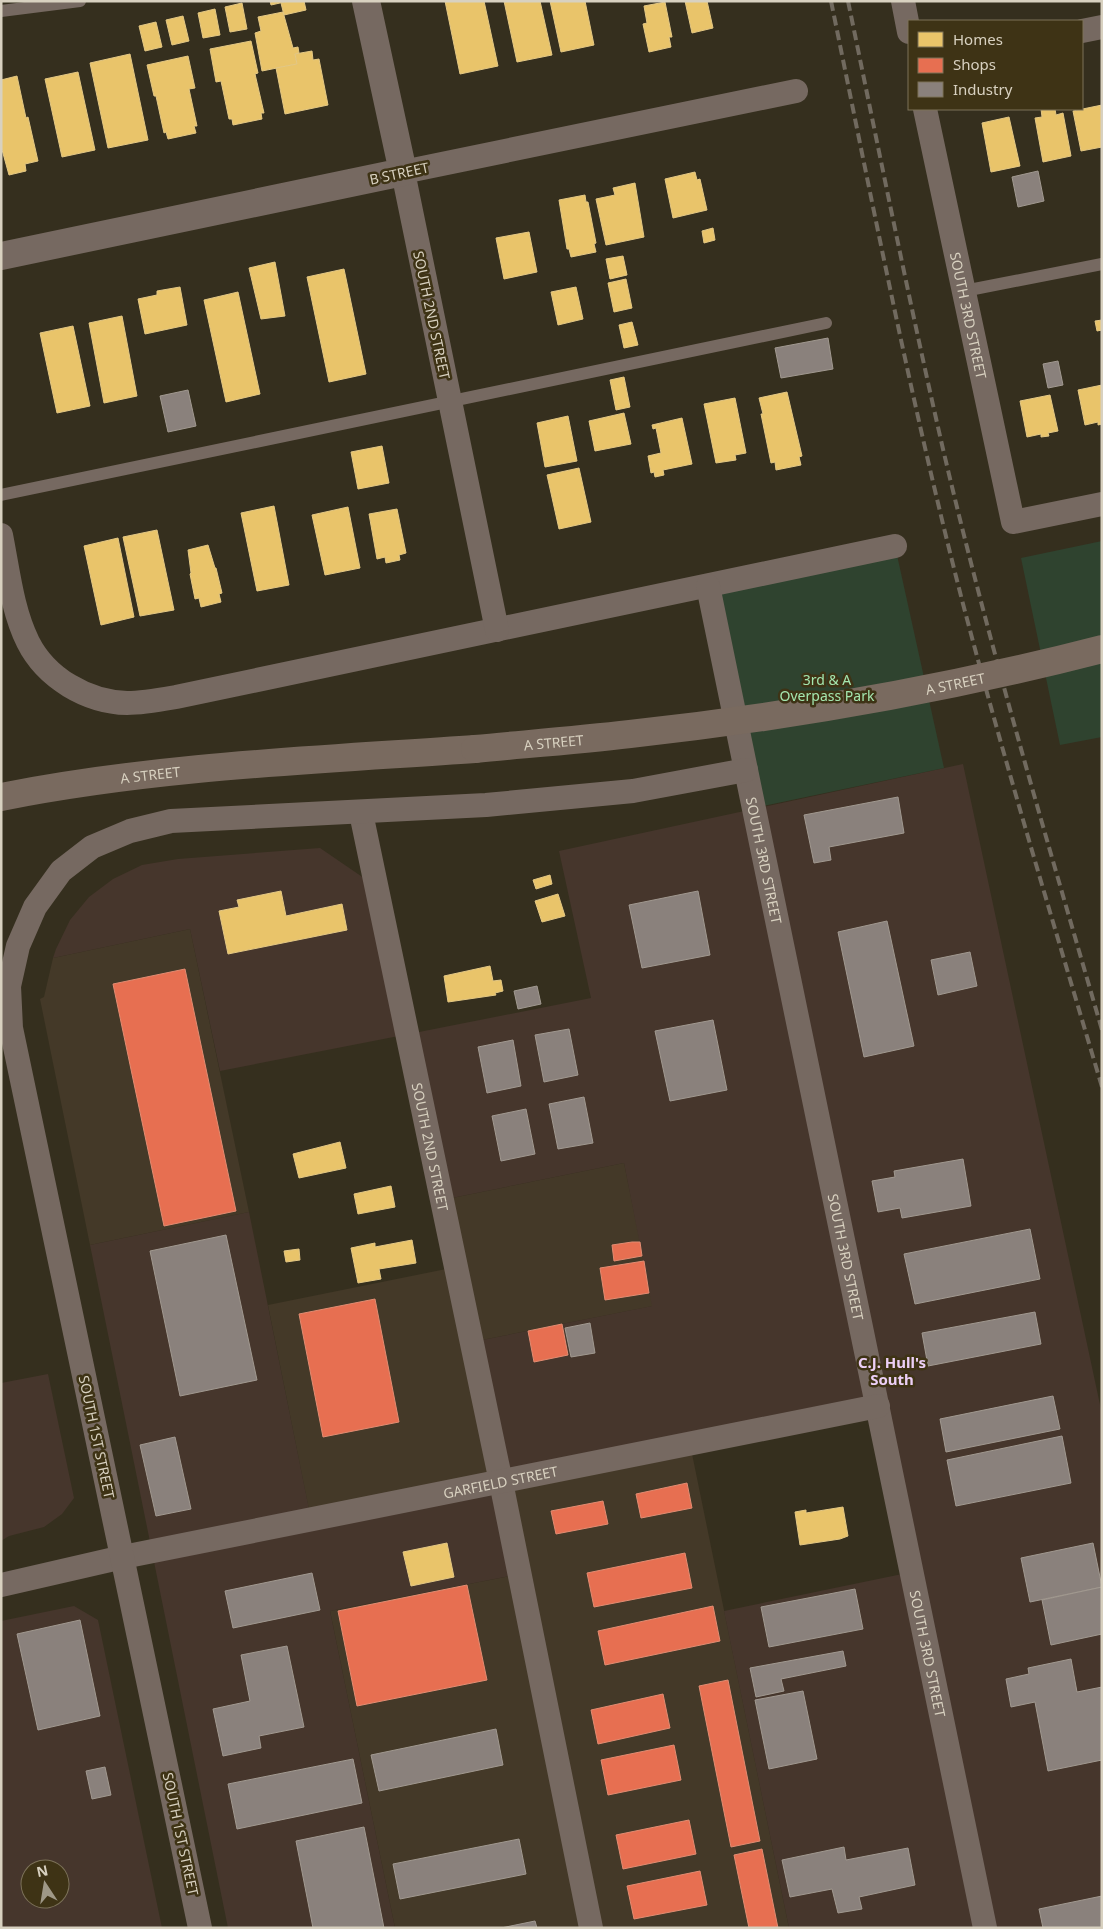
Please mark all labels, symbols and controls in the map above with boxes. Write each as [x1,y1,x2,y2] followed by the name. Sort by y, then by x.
[908,20,1083,110] legend
[953,29,1003,49] text: Homes
[953,54,996,74] text: Shops
[953,79,1013,99] text: Industry
[368,157,431,189] street label: B STREET
[409,249,455,381] street label: SOUTH 2ND STREET
[946,250,992,381] street label: SOUTH 3RD STREET
[924,668,987,698] street label: A STREET
[780,670,875,705] park label: 3rd & A Overpass Park
[523,729,585,754] street label: A STREET
[119,761,181,787] street label: A STREET
[742,795,787,925] street label: SOUTH 3RD STREET
[408,1081,454,1213] street label: SOUTH 2ND STREET
[824,1192,869,1322] street label: SOUTH 3RD STREET
[858,1352,926,1389] district label: C.J. Hull's South
[75,1374,119,1500] street label: SOUTH 1ST STREET
[441,1461,560,1502] street label: GARFIELD STREET
[906,1588,951,1719] street label: SOUTH 3RD STREET
[159,1771,203,1897] street label: SOUTH 1ST STREET
[20,1859,70,1909] north arrow
[35,1860,50,1881] text: N

